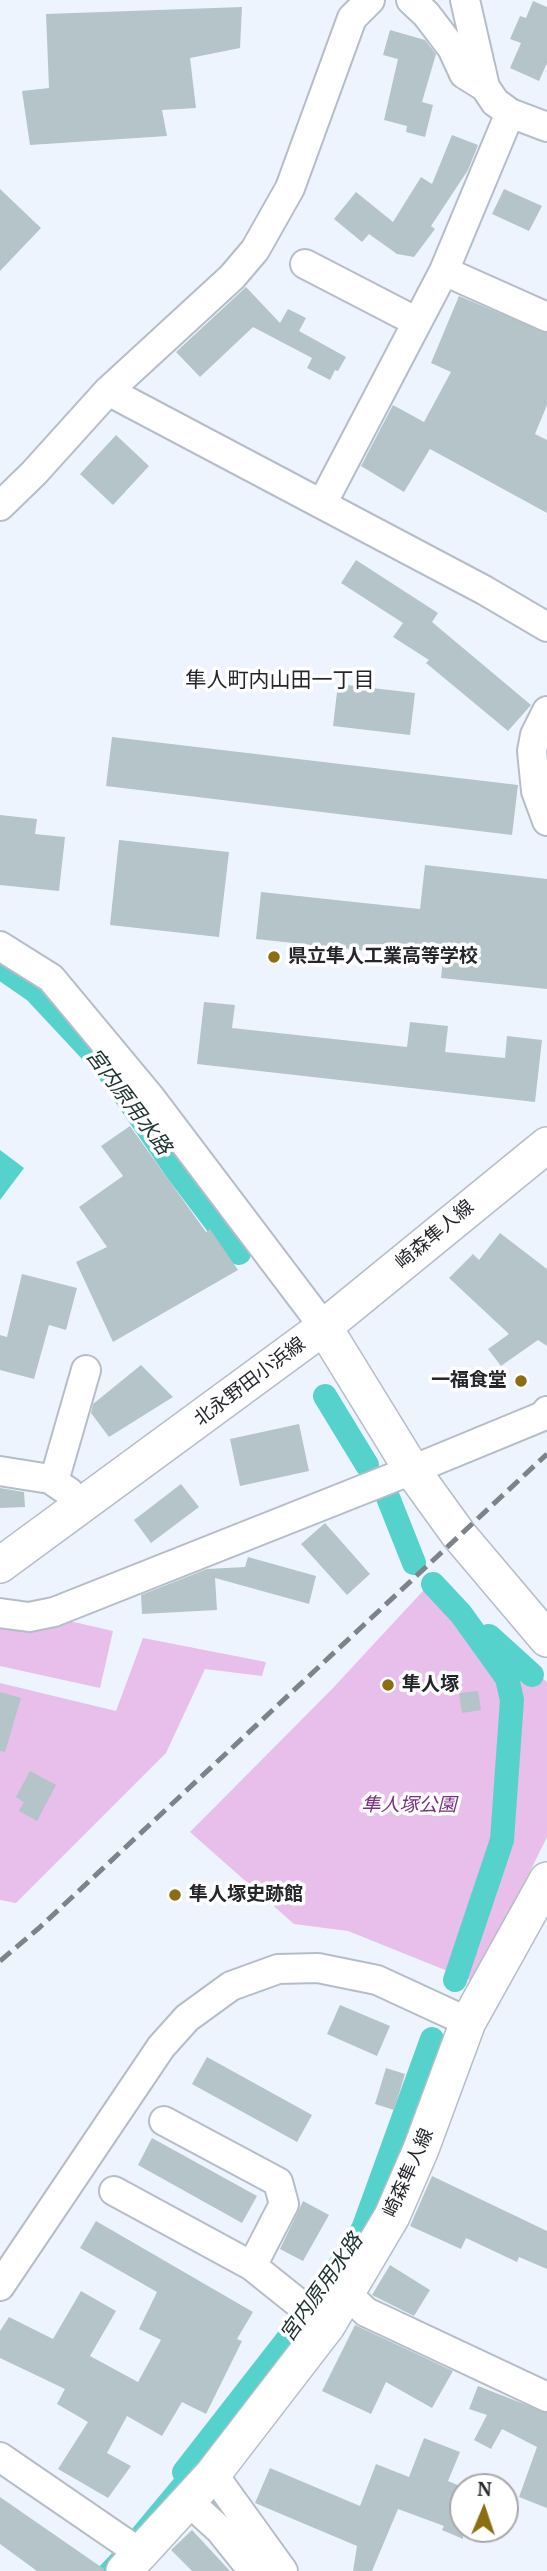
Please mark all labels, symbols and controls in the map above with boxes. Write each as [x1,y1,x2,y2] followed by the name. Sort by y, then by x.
[186,668,374,694] district label: 隼人町内山田一丁目
[288,946,478,968] place label: 県立隼人工業高等学校
[266,949,282,965] marker: 県立隼人工業高等学校
[80,1044,176,1160] water label: 宮内原用水路
[391,1196,479,1274] street label: 崎森隼人線
[190,1333,310,1431] street label: 北永野田小浜線
[431,1370,507,1392] place label: 一福食堂
[513,1373,529,1389] marker: 一福食堂
[402,1674,459,1696] place label: 隼人塚
[380,1677,396,1693] marker: 隼人塚
[362,1795,456,1817] park label: 隼人塚公園
[189,1884,303,1906] place label: 隼人塚史跡館
[167,1887,183,1903] marker: 隼人塚史跡館
[379,2125,439,2221] street label: 崎森隼人線
[276,2229,368,2347] water label: 宮内原用水路
[449,2473,519,2543] north arrow
[477,2476,492,2501] text: N

